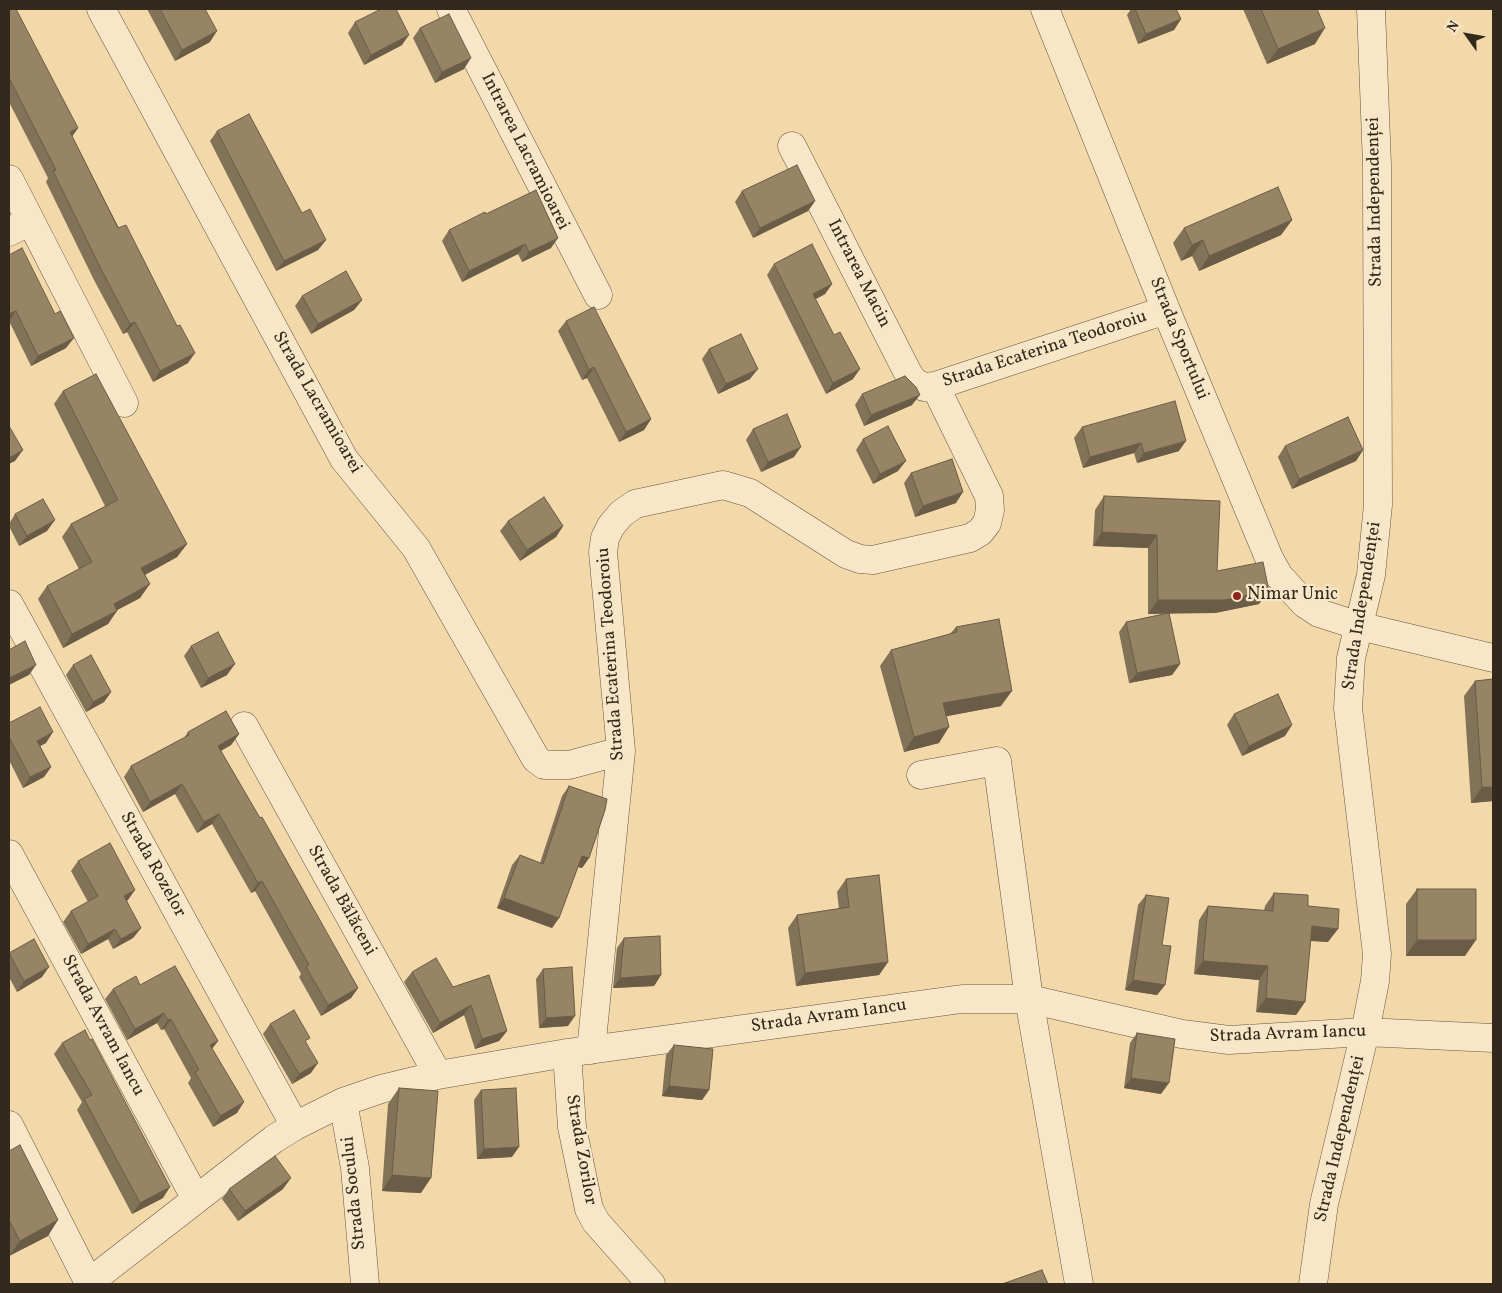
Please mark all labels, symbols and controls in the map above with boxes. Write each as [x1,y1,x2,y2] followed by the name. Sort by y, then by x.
[1442,10,1492,60] north arrow
[1443,17,1465,36] text: N
[475,70,573,234] street label: Intrarea Lacramioarei
[1364,117,1388,287] street label: Strada Independenței
[821,216,895,332] street label: Intrarea Macin
[1144,275,1212,403] street label: Strada Sportului
[940,307,1150,393] street label: Strada Ecaterina Teodoroiu
[267,328,365,478] street label: Strada Lacramioarei
[1339,520,1387,692] street label: Strada Independenței
[594,547,630,761] street label: Strada Ecaterina Teodoroiu
[1247,585,1338,607] place label: Nimar Unic
[1231,590,1243,602] marker: Nimar Unic
[114,809,190,921] street label: Strada Rozelor
[302,842,380,960] street label: Strada Bălăceni
[56,952,148,1100] street label: Strada Avram Iancu
[750,995,908,1039] street label: Strada Avram Iancu
[1209,1021,1367,1049] street label: Strada Avram Iancu
[1311,1054,1371,1224] street label: Strada Independenței
[560,1093,600,1207] street label: Strada Zorilor
[338,1135,372,1251] street label: Strada Socului

